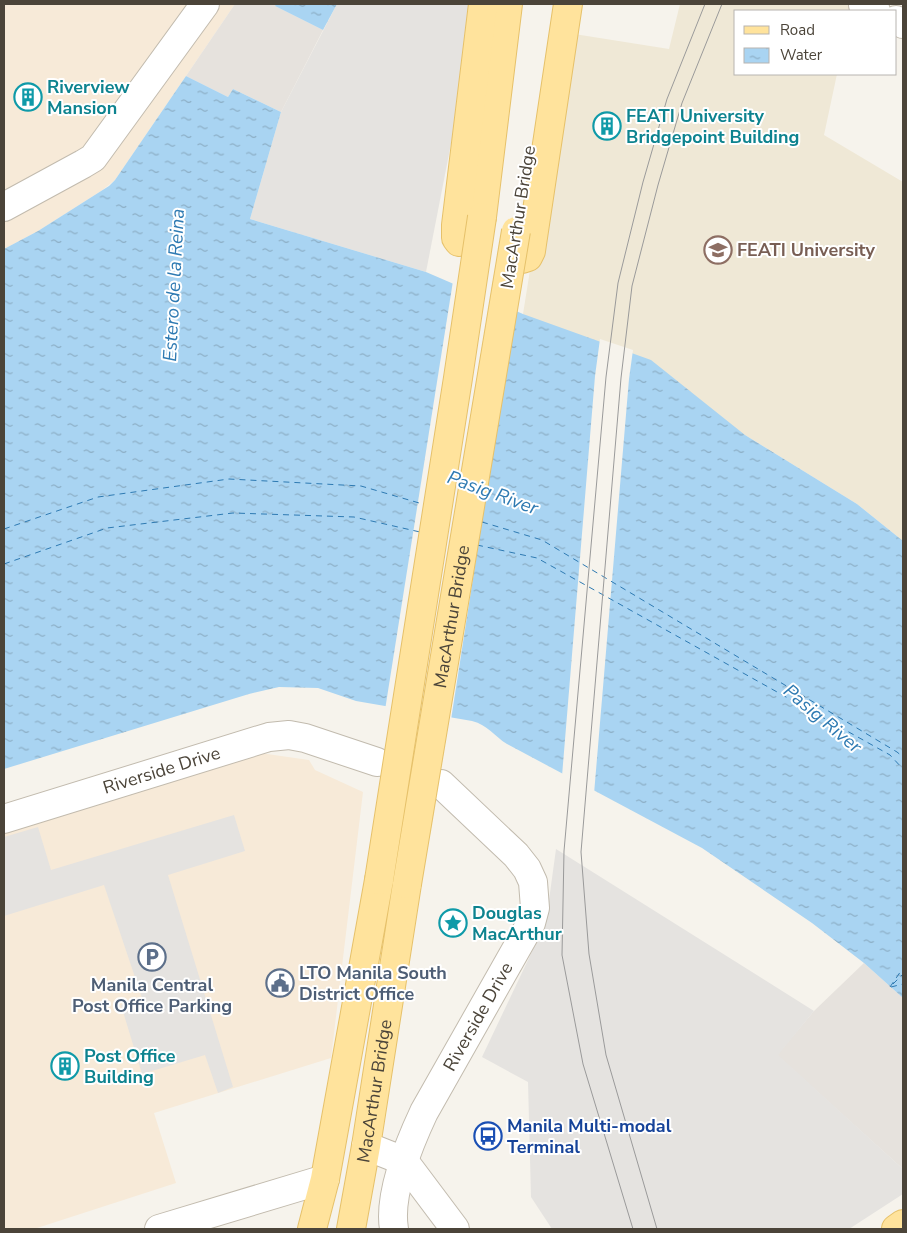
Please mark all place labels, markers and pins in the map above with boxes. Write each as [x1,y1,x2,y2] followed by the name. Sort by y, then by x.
[47,75,130,120] place label: Riverview Mansion
[13,82,43,112] building icon: Riverview Mansion
[626,104,799,149] place label: FEATI University Bridgepoint Building
[592,111,622,141] building icon: FEATI University Bridgepoint Building
[703,235,733,265] school or university icon: FEATI University
[737,238,876,262] place label: FEATI University
[472,901,562,946] place label: Douglas MacArthur
[438,908,468,938] place icon: Douglas MacArthur
[137,942,167,972] parking icon: Manila Central Post Office Parking
[299,961,447,1006] place label: LTO Manila South District Office
[265,968,295,998] public building icon: LTO Manila South District Office
[72,973,232,1018] place label: Manila Central Post Office Parking
[84,1044,176,1089] place label: Post Office Building
[50,1051,80,1081] building icon: Post Office Building
[507,1114,672,1159] place label: Manila Multi-modal Terminal
[473,1121,503,1151] bus stop icon: Manila Multi-modal Terminal

